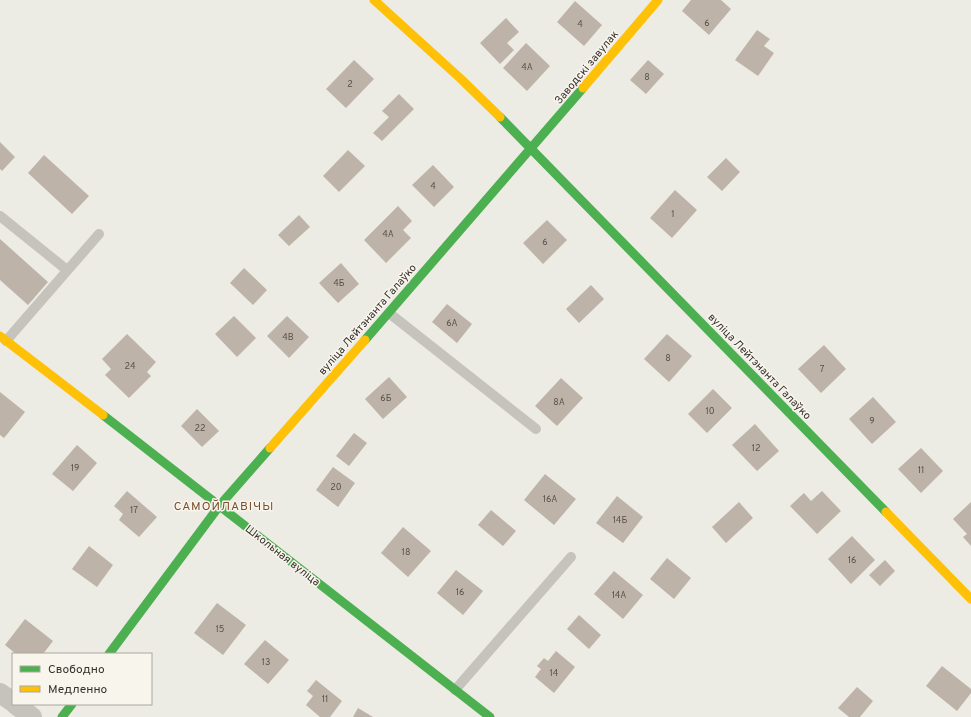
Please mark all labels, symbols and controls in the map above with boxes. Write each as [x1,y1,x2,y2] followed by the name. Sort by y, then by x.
[704,18,710,29] house number: 6
[577,19,583,30] house number: 4
[552,28,622,107] street label: Заводскі завулак
[521,62,533,73] house number: 4А
[644,72,650,83] house number: 8
[347,79,353,90] house number: 2
[430,181,436,192] house number: 4
[671,209,675,220] house number: 1
[382,229,394,240] house number: 4А
[542,237,548,248] house number: 6
[316,261,420,378] street label: вуліца Лейтэнанта Галаўко
[333,278,345,289] house number: 4Б
[705,311,814,423] street label: вуліца Лейтэнанта Галаўко
[446,318,458,329] house number: 6А
[282,332,294,343] house number: 4В
[665,353,671,364] house number: 8
[124,361,136,372] house number: 24
[820,364,825,375] house number: 7
[380,393,392,404] house number: 6Б
[553,397,565,408] house number: 8А
[705,406,715,417] house number: 10
[869,416,875,427] house number: 9
[194,423,206,434] house number: 22
[752,443,760,454] house number: 12
[71,463,79,474] house number: 19
[918,465,924,476] house number: 11
[330,482,342,493] house number: 20
[543,494,557,505] house number: 16А
[174,499,274,515] district label: САМОЙЛАВІЧЫ
[130,505,138,516] house number: 17
[613,515,627,526] house number: 14Б
[242,522,323,590] street label: Школьная вуліца
[402,547,410,558] house number: 18
[848,555,856,566] house number: 16
[456,587,464,598] house number: 16
[612,590,626,601] house number: 14А
[216,624,224,635] house number: 15
[12,653,152,705] legend
[262,657,270,668] house number: 13
[48,662,105,678] text: Свободно
[550,668,559,679] house number: 14
[48,682,108,698] text: Медленно
[322,694,328,705] house number: 11

